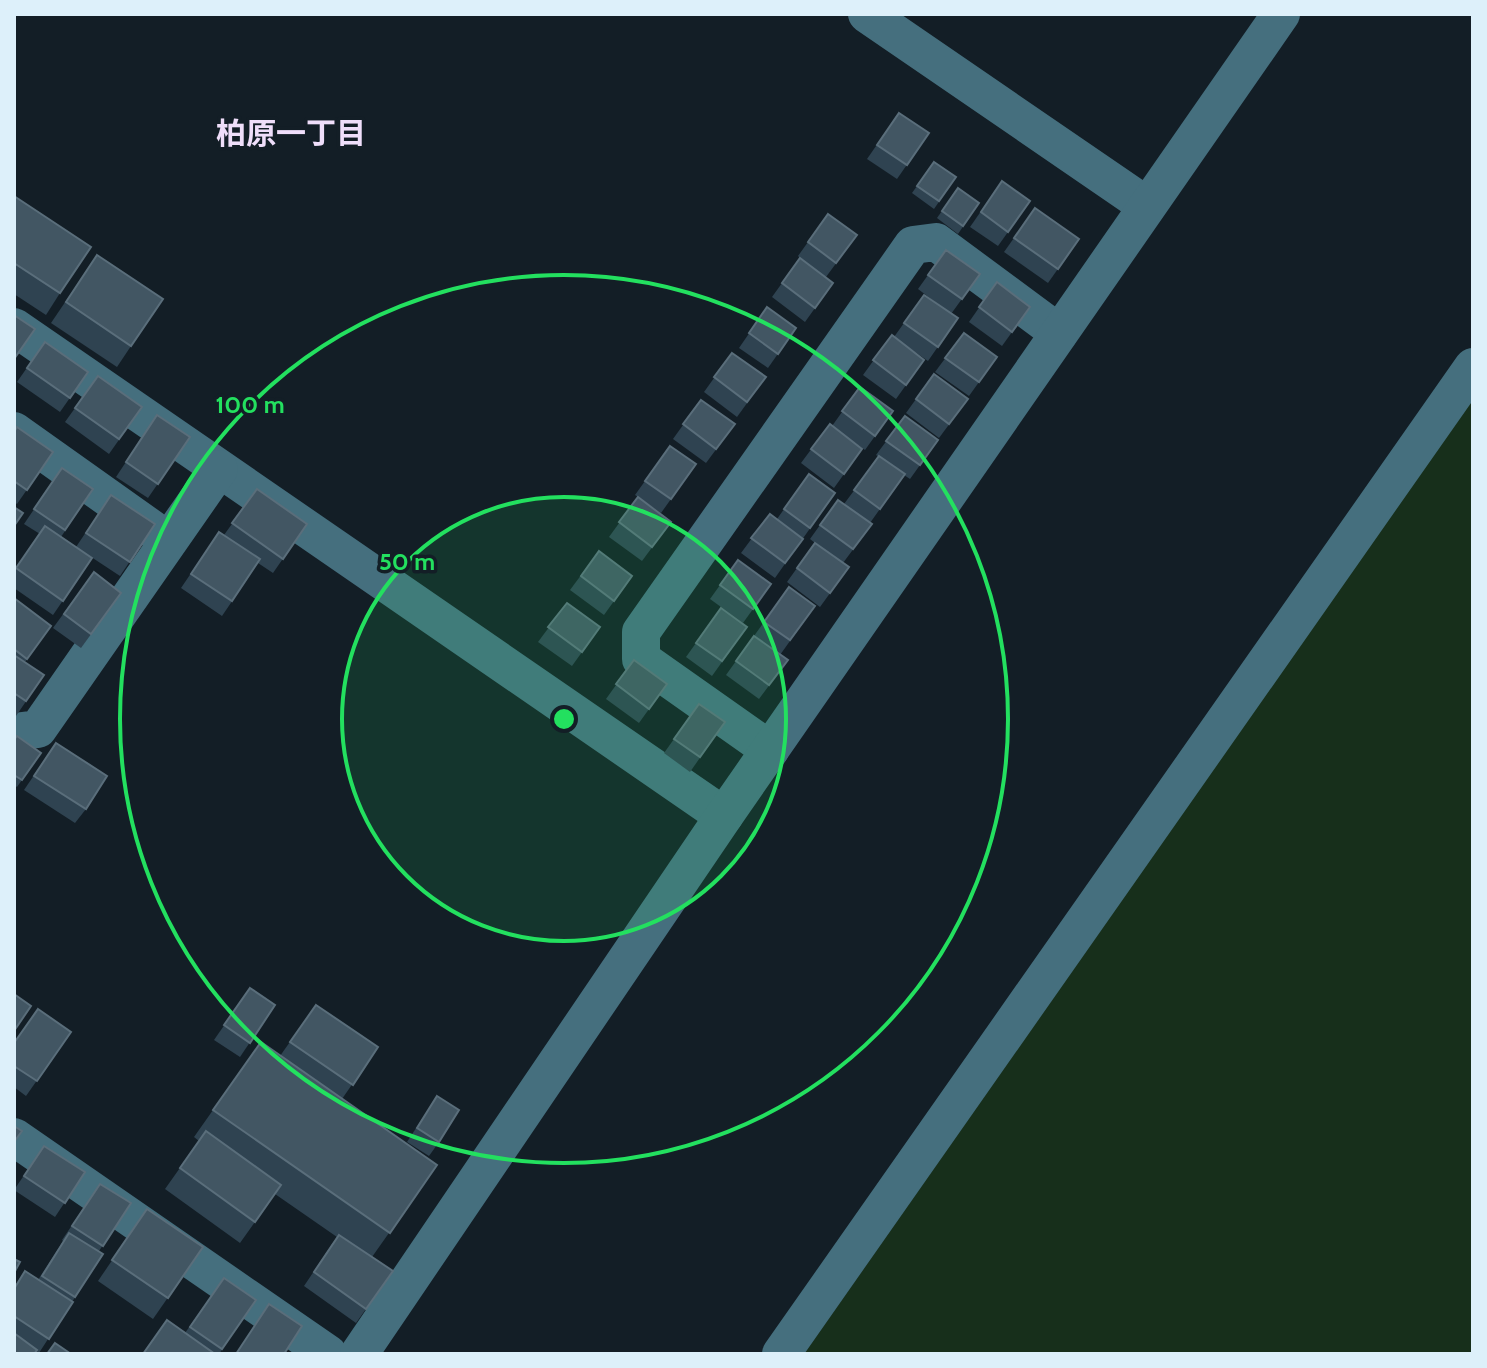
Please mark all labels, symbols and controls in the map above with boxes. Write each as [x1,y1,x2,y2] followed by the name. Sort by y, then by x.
[216,115,366,152] district label: 柏原一丁目
[215,390,285,419] text: 100 m
[379,547,435,576] text: 50 m
[550,705,578,733] centre of rings

